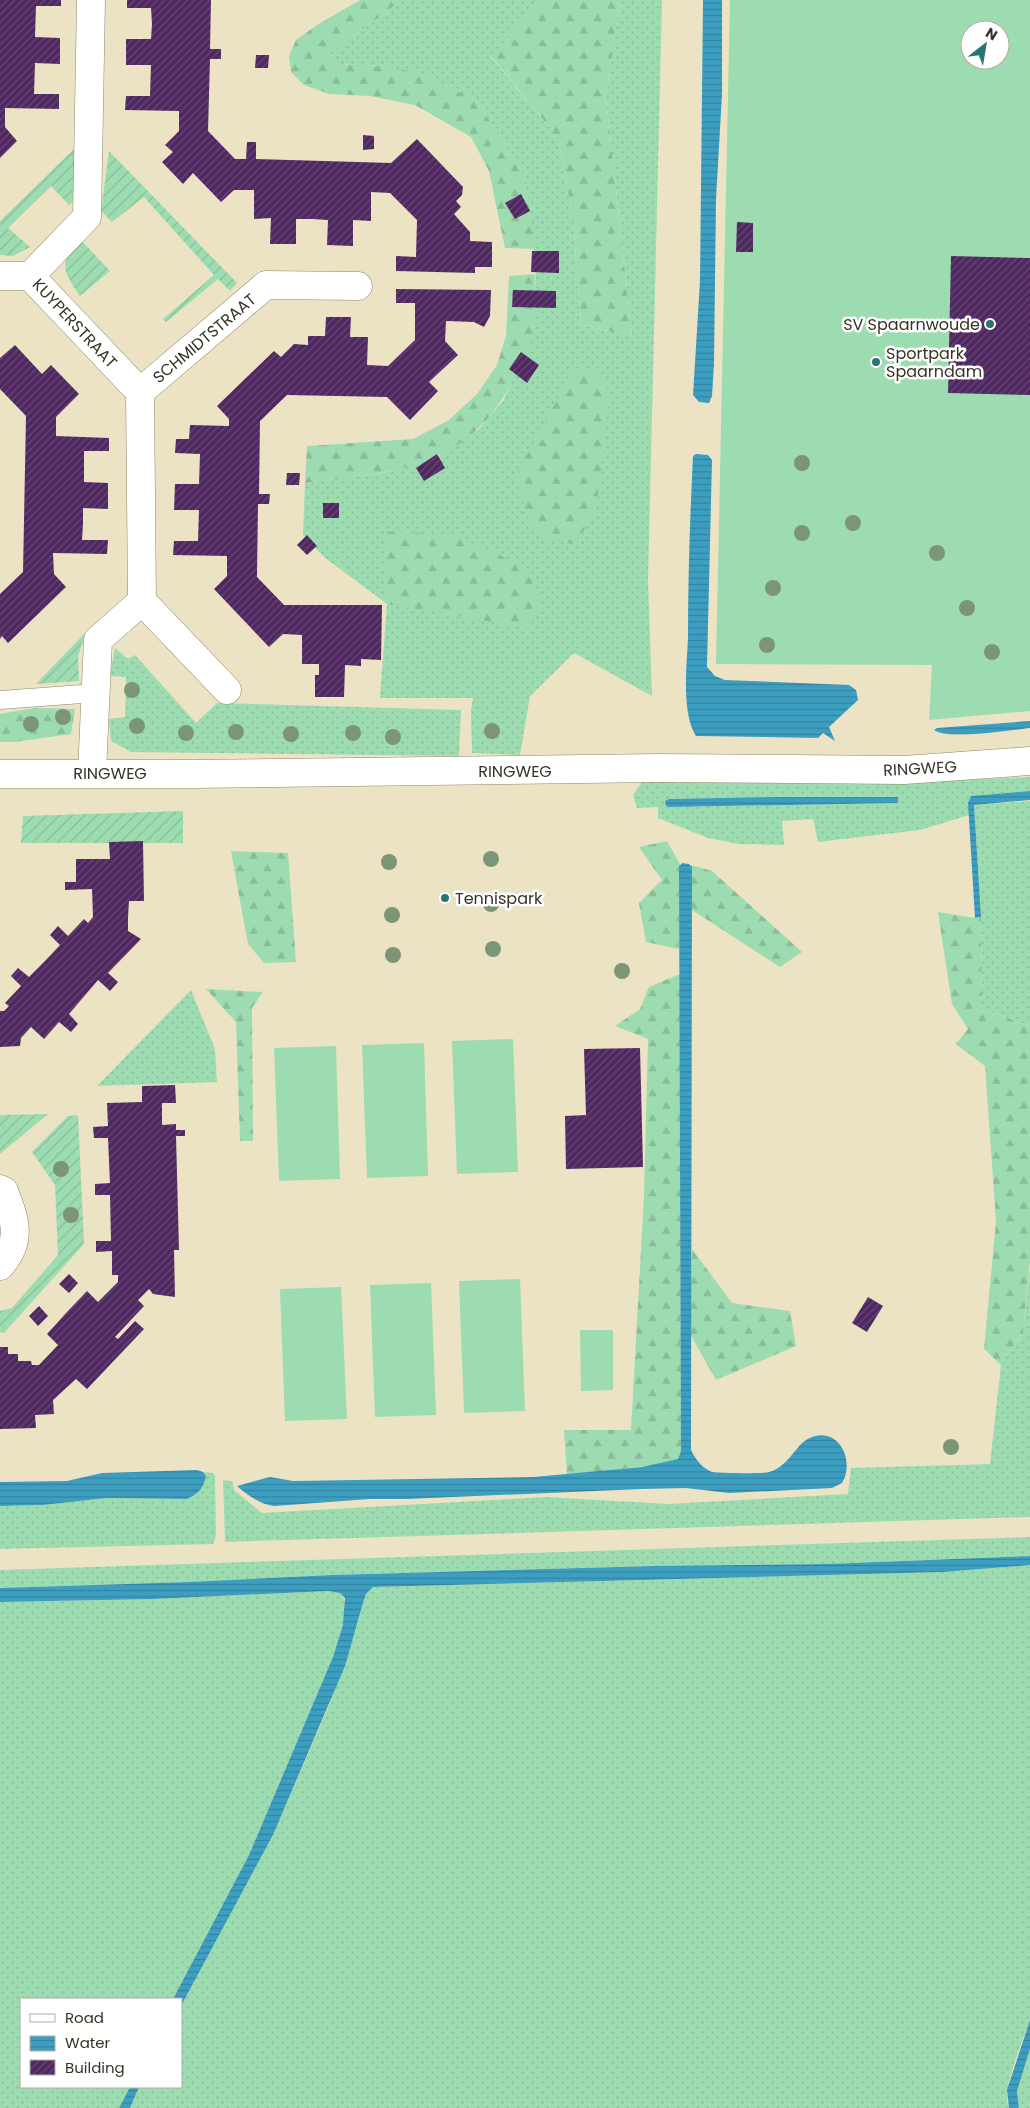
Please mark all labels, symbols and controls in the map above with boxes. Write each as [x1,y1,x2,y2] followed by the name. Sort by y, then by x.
[960,20,1010,70] north arrow
[982,23,1001,45] text: N
[27,273,122,373] street label: KUYPERSTRAAT
[148,288,261,388] street label: SCHMIDTSTRAAT
[843,313,980,336] place label: SV Spaarnwoude
[984,318,996,330] marker: SV Spaarnwoude
[886,342,982,383] place label: Sportpark Spaarndam
[870,356,882,368] marker: Sportpark Spaarndam
[883,755,957,782] street label: RINGWEG
[478,760,552,783] street label: RINGWEG
[73,762,147,785] street label: RINGWEG
[455,887,543,910] place label: Tennispark
[439,892,451,904] marker: Tennispark
[20,1998,182,2088] legend
[65,2007,104,2028] text: Road
[65,2032,111,2053] text: Water
[65,2057,125,2078] text: Building

